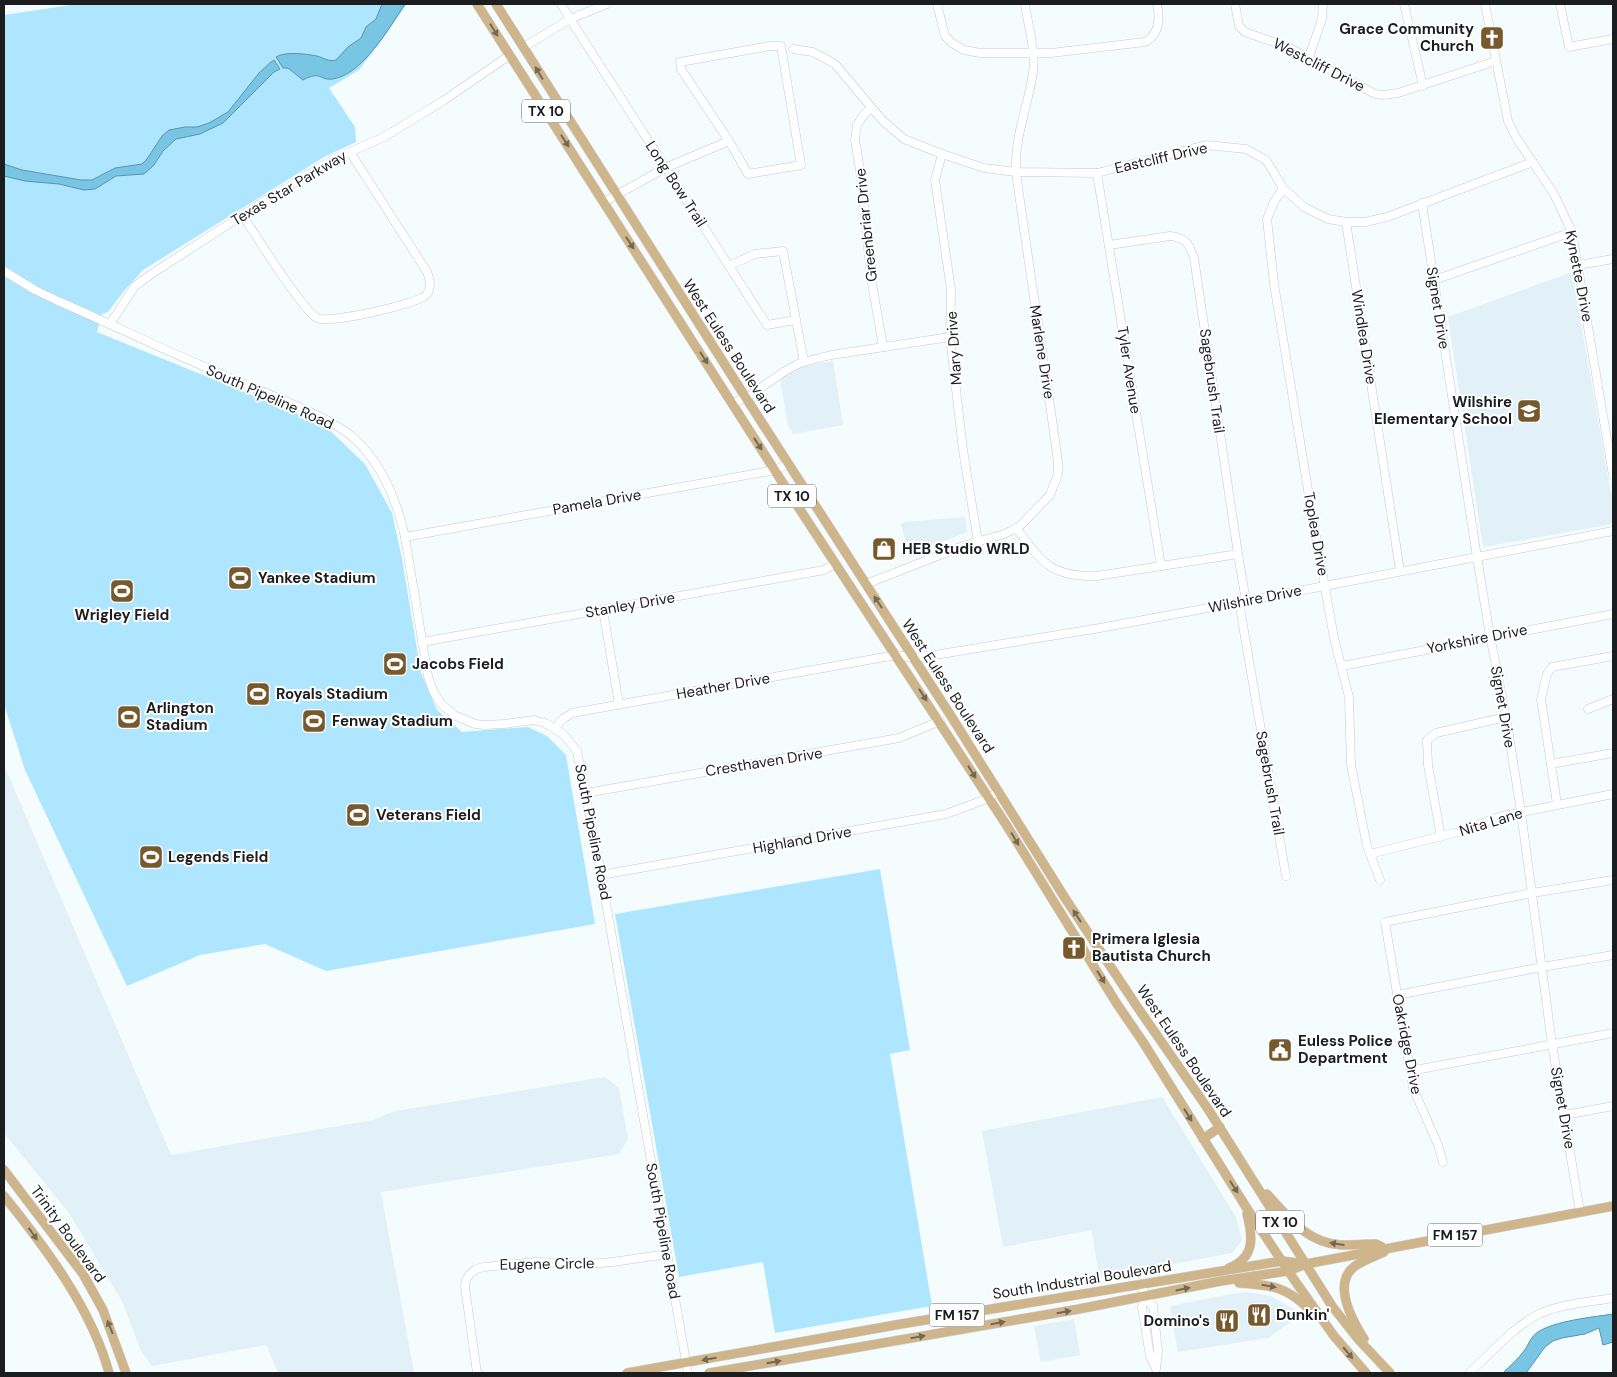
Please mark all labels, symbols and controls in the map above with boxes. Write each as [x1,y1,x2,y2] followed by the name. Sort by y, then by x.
[1339,19,1474,56] place label: Grace Community Church
[489,23,498,36] one-way arrow
[1479,25,1505,51] church icon: Grace Community Church
[1270,33,1368,97] street label: Westcliff Drive
[535,66,544,79] one-way arrow
[522,100,570,122] road number: TX 10
[560,134,569,147] one-way arrow
[641,137,711,231] street label: Long Bow Trail
[1113,138,1209,178] street label: Eastcliff Drive
[227,145,351,230] street label: Texas Star Parkway
[850,167,882,283] street label: Greenbriar Drive
[1560,229,1598,323] street label: Kynette Drive
[626,237,635,250] one-way arrow
[1422,265,1454,351] street label: Signet Drive
[678,275,780,417] street label: West Euless Boulevard
[1347,288,1381,386] street label: Windlea Drive
[1025,304,1059,400] street label: Marlene Drive
[941,310,967,386] street label: Mary Drive
[1112,325,1146,415] street label: Tyler Avenue
[1195,327,1229,435] street label: Sagebrush Trail
[699,352,709,365] one-way arrow
[203,360,337,434] street label: South Pipeline Road
[1374,392,1512,429] place label: Wilshire Elementary School
[1516,398,1542,424] school or university icon: Wilshire Elementary School
[754,437,763,451] one-way arrow
[551,484,643,520] street label: Pamela Drive
[768,484,816,508] road number: TX 10
[1299,490,1333,578] street label: Toplea Drive
[871,536,897,562] shop icon: HEB Studio WRLD
[902,539,1030,559] place label: HEB Studio WRLD
[227,565,253,591] sports icon: Yankee Stadium
[258,568,376,588] place label: Yankee Stadium
[109,578,135,604] sports icon: Wrigley Field
[1207,580,1303,618] street label: Wilshire Drive
[584,587,676,623] street label: Stanley Drive
[873,595,883,609] one-way arrow
[75,605,169,625] place label: Wrigley Field
[897,615,999,757] street label: West Euless Boulevard
[1425,619,1529,659] street label: Yorkshire Drive
[382,651,408,677] sports icon: Jacobs Field
[412,654,504,674] place label: Jacobs Field
[1486,664,1520,750] street label: Signet Drive
[675,668,771,704] street label: Heather Drive
[245,681,271,707] sports icon: Royals Stadium
[276,684,388,704] place label: Royals Stadium
[918,688,928,702] one-way arrow
[146,698,214,735] place label: Arlington Stadium
[116,704,142,730] sports icon: Arlington Stadium
[301,708,327,734] sports icon: Fenway Stadium
[332,711,453,731] place label: Fenway Stadium
[1251,729,1289,837] street label: Sagebrush Trail
[704,743,824,781] street label: Cresthaven Drive
[570,762,616,902] street label: South Pipeline Road
[967,765,977,778] one-way arrow
[345,802,371,828] sports icon: Veterans Field
[1457,803,1525,841] street label: Nita Lane
[376,805,481,825] place label: Veterans Field
[751,821,853,859] street label: Highland Drive
[1011,833,1020,846] one-way arrow
[138,844,164,870] sports icon: Legends Field
[168,847,268,867] place label: Legends Field
[1073,909,1082,923] one-way arrow
[1092,929,1211,966] place label: Primera Iglesia Bautista Church
[1061,935,1087,961] church icon: Primera Iglesia Bautista Church
[1096,971,1105,984] one-way arrow
[1132,981,1236,1121] street label: West Euless Boulevard
[1387,992,1427,1096] street label: Oakridge Drive
[1298,1031,1393,1068] place label: Euless Police Department
[1267,1037,1293,1063] public building icon: Euless Police Department
[1546,1065,1580,1151] street label: Signet Drive
[1183,1108,1192,1121] one-way arrow
[641,1161,685,1301] street label: South Pipeline Road
[26,1181,110,1287] street label: Trinity Boulevard
[1229,1181,1238,1194] one-way arrow
[1256,1210,1304,1234] road number: TX 10
[1428,1224,1482,1246] road number: FM 157
[28,1228,38,1241] one-way arrow
[1328,1239,1344,1247] one-way arrow
[499,1253,595,1275] street label: Eugene Circle
[991,1256,1173,1304] street label: South Industrial Boulevard
[1262,1283,1278,1291] one-way arrow
[1176,1285,1191,1293] one-way arrow
[1246,1302,1272,1328] restaurant icon: Dunkin'
[930,1304,984,1326] road number: FM 157
[1276,1305,1329,1325] place label: Dunkin'
[1056,1307,1072,1315] one-way arrow
[1214,1308,1240,1334] restaurant icon: Domino's
[1143,1311,1210,1331] place label: Domino's
[106,1319,114,1334] one-way arrow
[990,1319,1005,1327] one-way arrow
[910,1332,926,1340] one-way arrow
[1342,1347,1353,1359] one-way arrow
[701,1356,717,1364] one-way arrow
[767,1357,783,1365] one-way arrow

